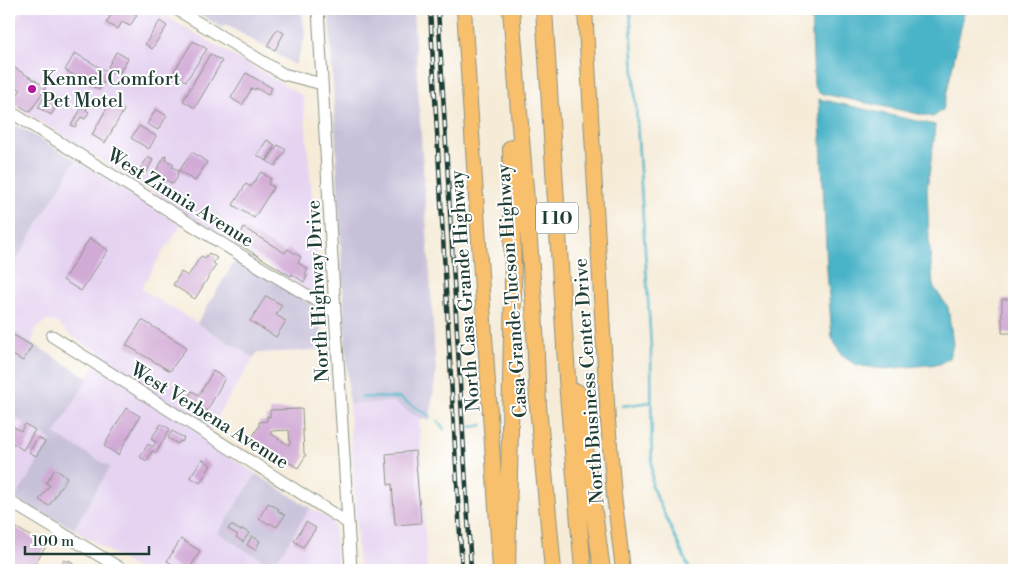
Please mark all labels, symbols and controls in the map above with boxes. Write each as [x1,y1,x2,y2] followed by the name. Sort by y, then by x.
[42,67,180,113] place label: Kennel Comfort Pet Motel
[26,83,38,95] marker: Kennel Comfort Pet Motel
[102,143,258,253] street label: West Zinnia Avenue
[491,162,533,419] street label: Casa Grande-Tucson Highway
[445,169,485,412] street label: North Casa Grande Highway
[301,199,335,383] street label: North Highway Drive
[536,202,578,234] road number: I 10
[568,257,610,505] street label: North Business Center Drive
[125,357,293,474] street label: West Verbena Avenue
[25,524,149,556] scale bar
[32,532,74,551] text: 100 m

